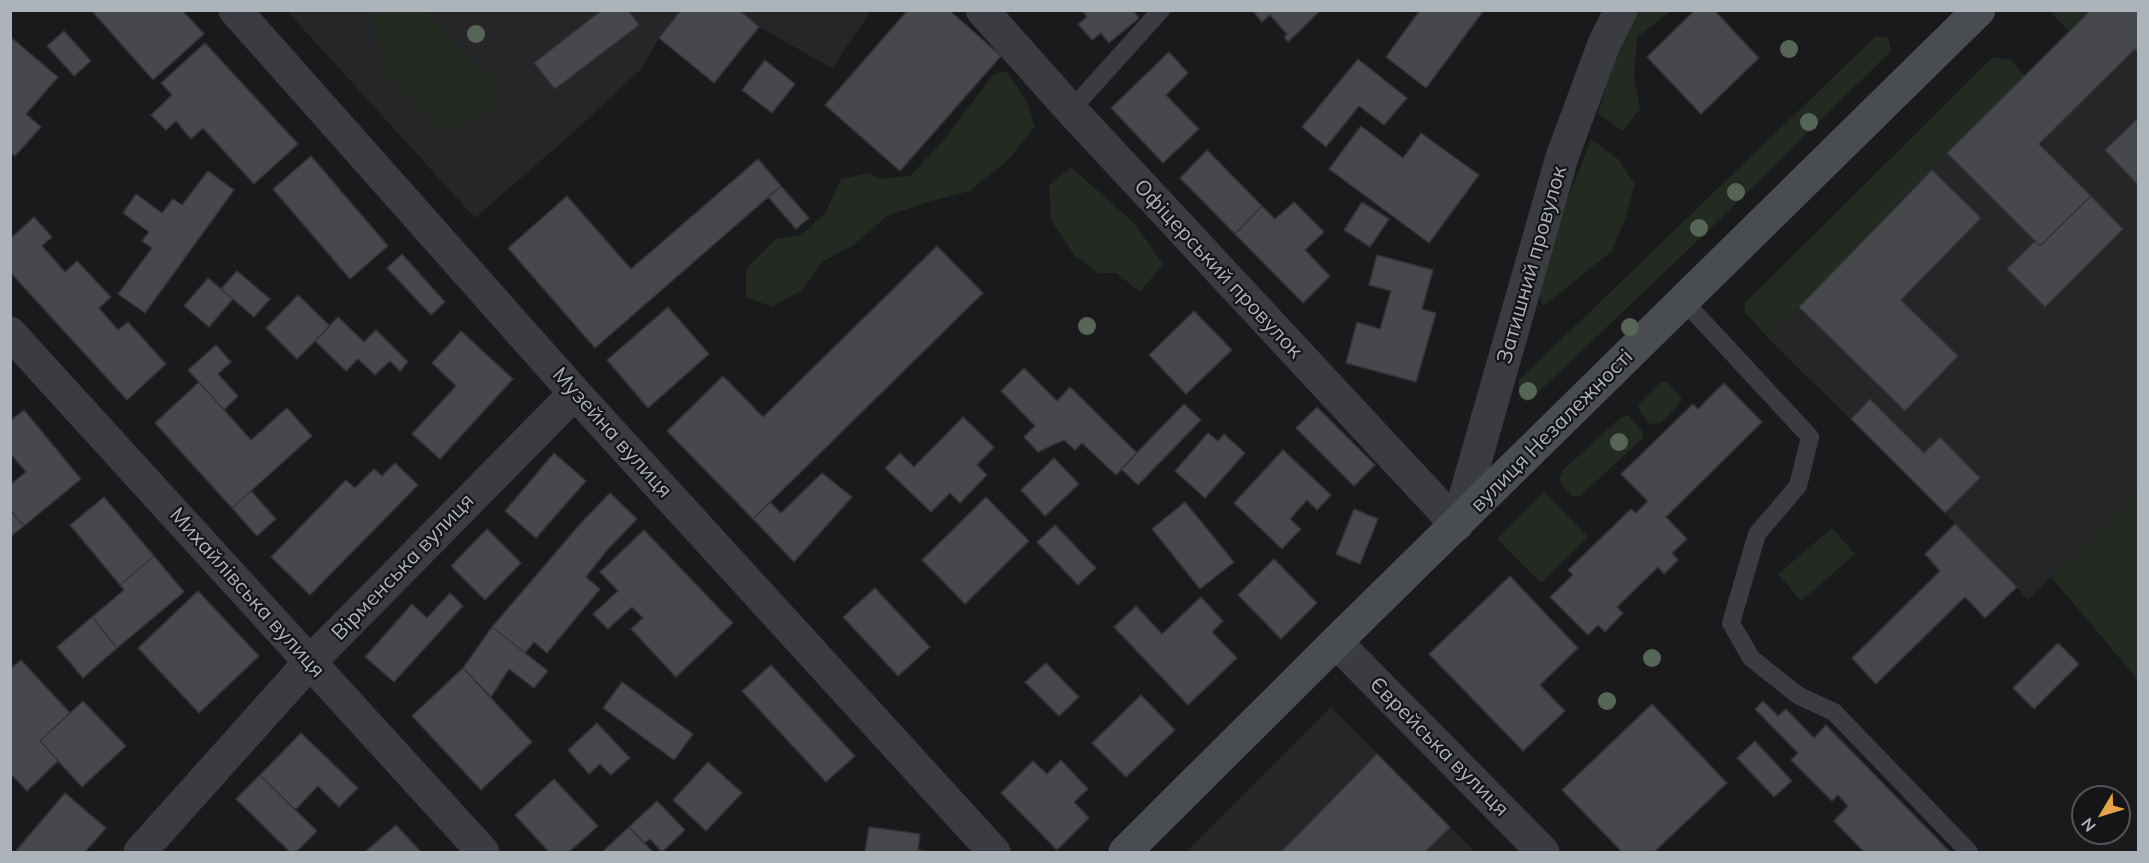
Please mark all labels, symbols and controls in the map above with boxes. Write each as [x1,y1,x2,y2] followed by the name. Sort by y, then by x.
[1492,163,1572,367] street label: Затишний провулок
[1128,174,1308,364] street label: Офіцерський провулок
[1466,345,1638,517] street label: вулиця Незалежності
[547,363,677,503] street label: Музейна вулиця
[327,488,479,646] street label: Вірменська вулиця
[164,503,330,683] street label: Михайлівська вулиця
[1364,672,1514,822] street label: Єврейська вулиця
[2071,785,2131,845] north arrow
[2077,814,2100,836] text: N

